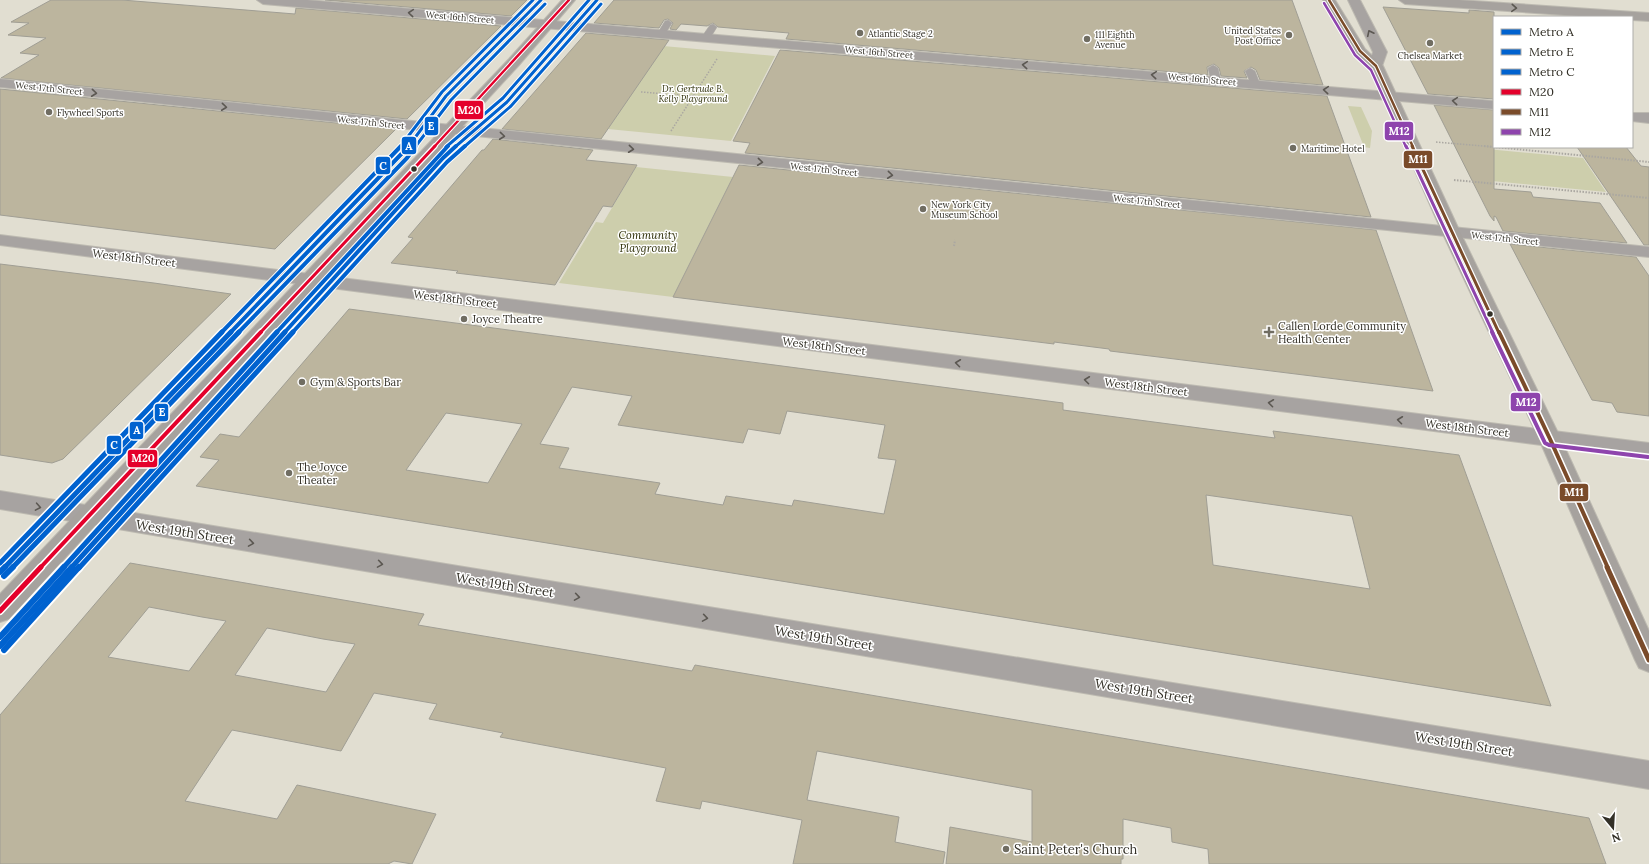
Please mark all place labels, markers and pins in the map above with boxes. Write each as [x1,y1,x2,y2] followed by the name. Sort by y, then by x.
[1224,25,1281,46] place label: United States Post Office
[855,28,865,38] marker: Atlantic Stage 2
[867,28,933,39] place label: Atlantic Stage 2
[1094,29,1135,50] place label: 111 Eighth Avenue
[1284,30,1294,40] marker: United States Post Office
[1082,34,1092,44] marker: 111 Eighth Avenue
[1425,38,1435,48] marker: Chelsea Market
[1398,50,1463,61] place label: Chelsea Market
[44,107,54,117] marker: Flywheel Sports
[57,107,124,118] place label: Flywheel Sports
[1288,143,1298,153] marker: Maritime Hotel
[1301,143,1365,154] place label: Maritime Hotel
[409,164,419,174] unlabelled marker
[931,199,998,220] place label: New York City Museum School
[918,204,928,214] marker: New York City Museum School
[1485,309,1495,319] unlabelled marker
[471,312,543,326] place label: Joyce Theatre
[459,314,469,324] marker: Joyce Theatre
[1278,319,1406,346] place label: Callen Lorde Community Health Center
[1263,326,1275,338] marker: Callen Lorde Community Health Center
[310,375,401,389] place label: Gym & Sports Bar
[297,377,307,387] marker: Gym & Sports Bar
[297,460,347,487] place label: The Joyce Theater
[284,468,294,478] marker: The Joyce Theater
[1014,841,1138,858] place label: Saint Peter's Church
[1001,844,1011,854] marker: Saint Peter's Church

